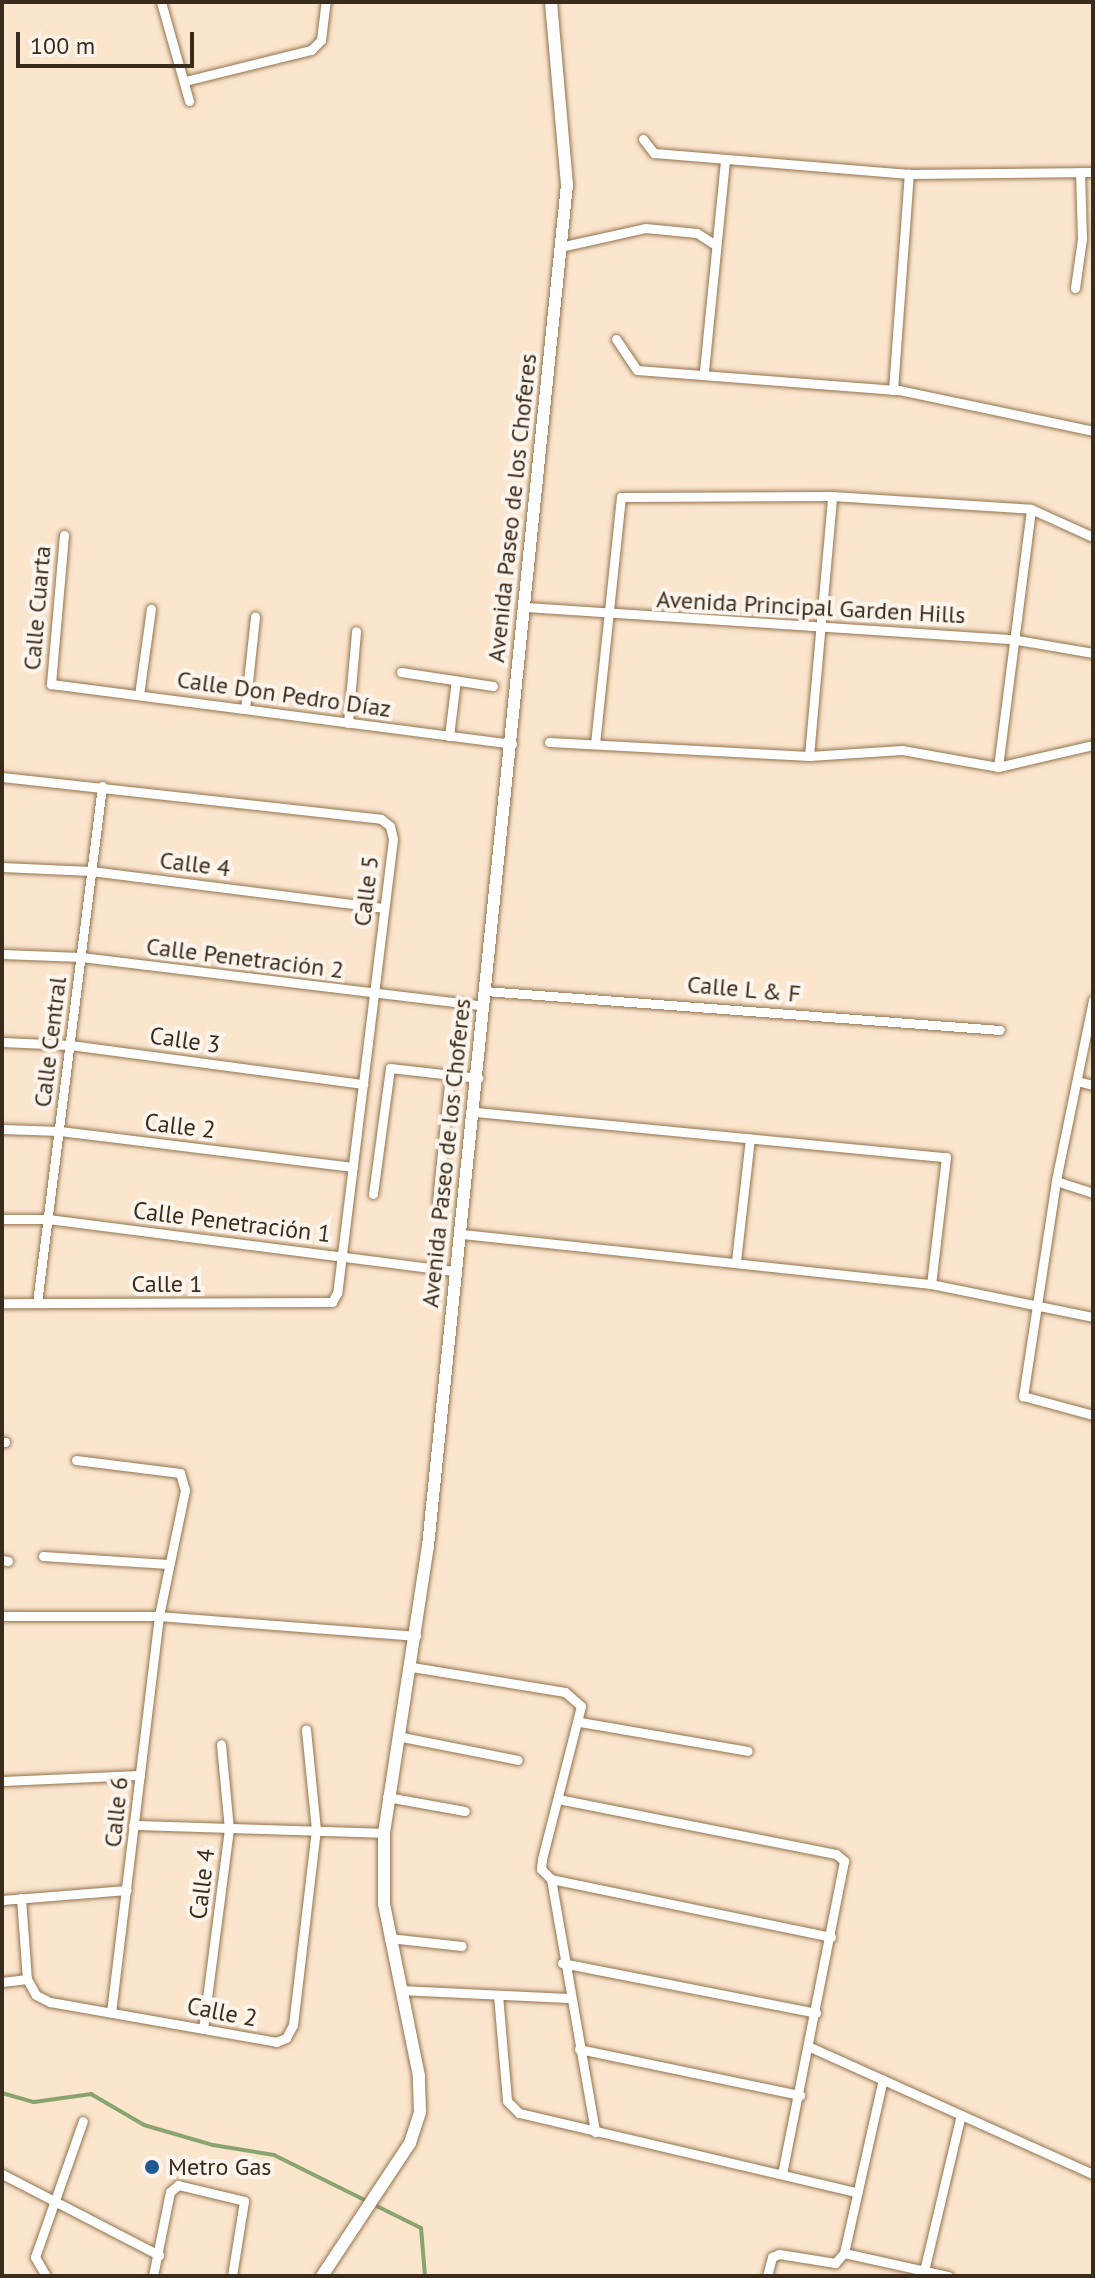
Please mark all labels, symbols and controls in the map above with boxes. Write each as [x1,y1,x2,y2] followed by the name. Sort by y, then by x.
[20,16,198,66] scale bar
[30,30,95,61] text: 100 m
[481,352,543,664] street label: Avenida Paseo de los Choferes
[17,545,57,671] street label: Calle Cuarta
[656,585,966,629] street label: Avenida Principal Garden Hills
[175,665,393,723] street label: Calle Don Pedro Díaz
[158,845,232,883] street label: Calle 4
[347,854,385,928] street label: Calle 5
[145,932,345,984] street label: Calle Penetración 2
[685,970,803,1008] street label: Calle L & F
[28,975,72,1109] street label: Calle Central
[415,997,477,1309] street label: Avenida Paseo de los Choferes
[148,1021,222,1059] street label: Calle 3
[143,1107,217,1145] street label: Calle 2
[132,1196,332,1248] street label: Calle Penetración 1
[132,1270,202,1298] street label: Calle 1
[98,1775,134,1849] street label: Calle 6
[183,1847,221,1921] street label: Calle 4
[184,1991,260,2033] street label: Calle 2
[168,2153,271,2181] place label: Metro Gas
[143,2158,161,2176] marker: Metro Gas

